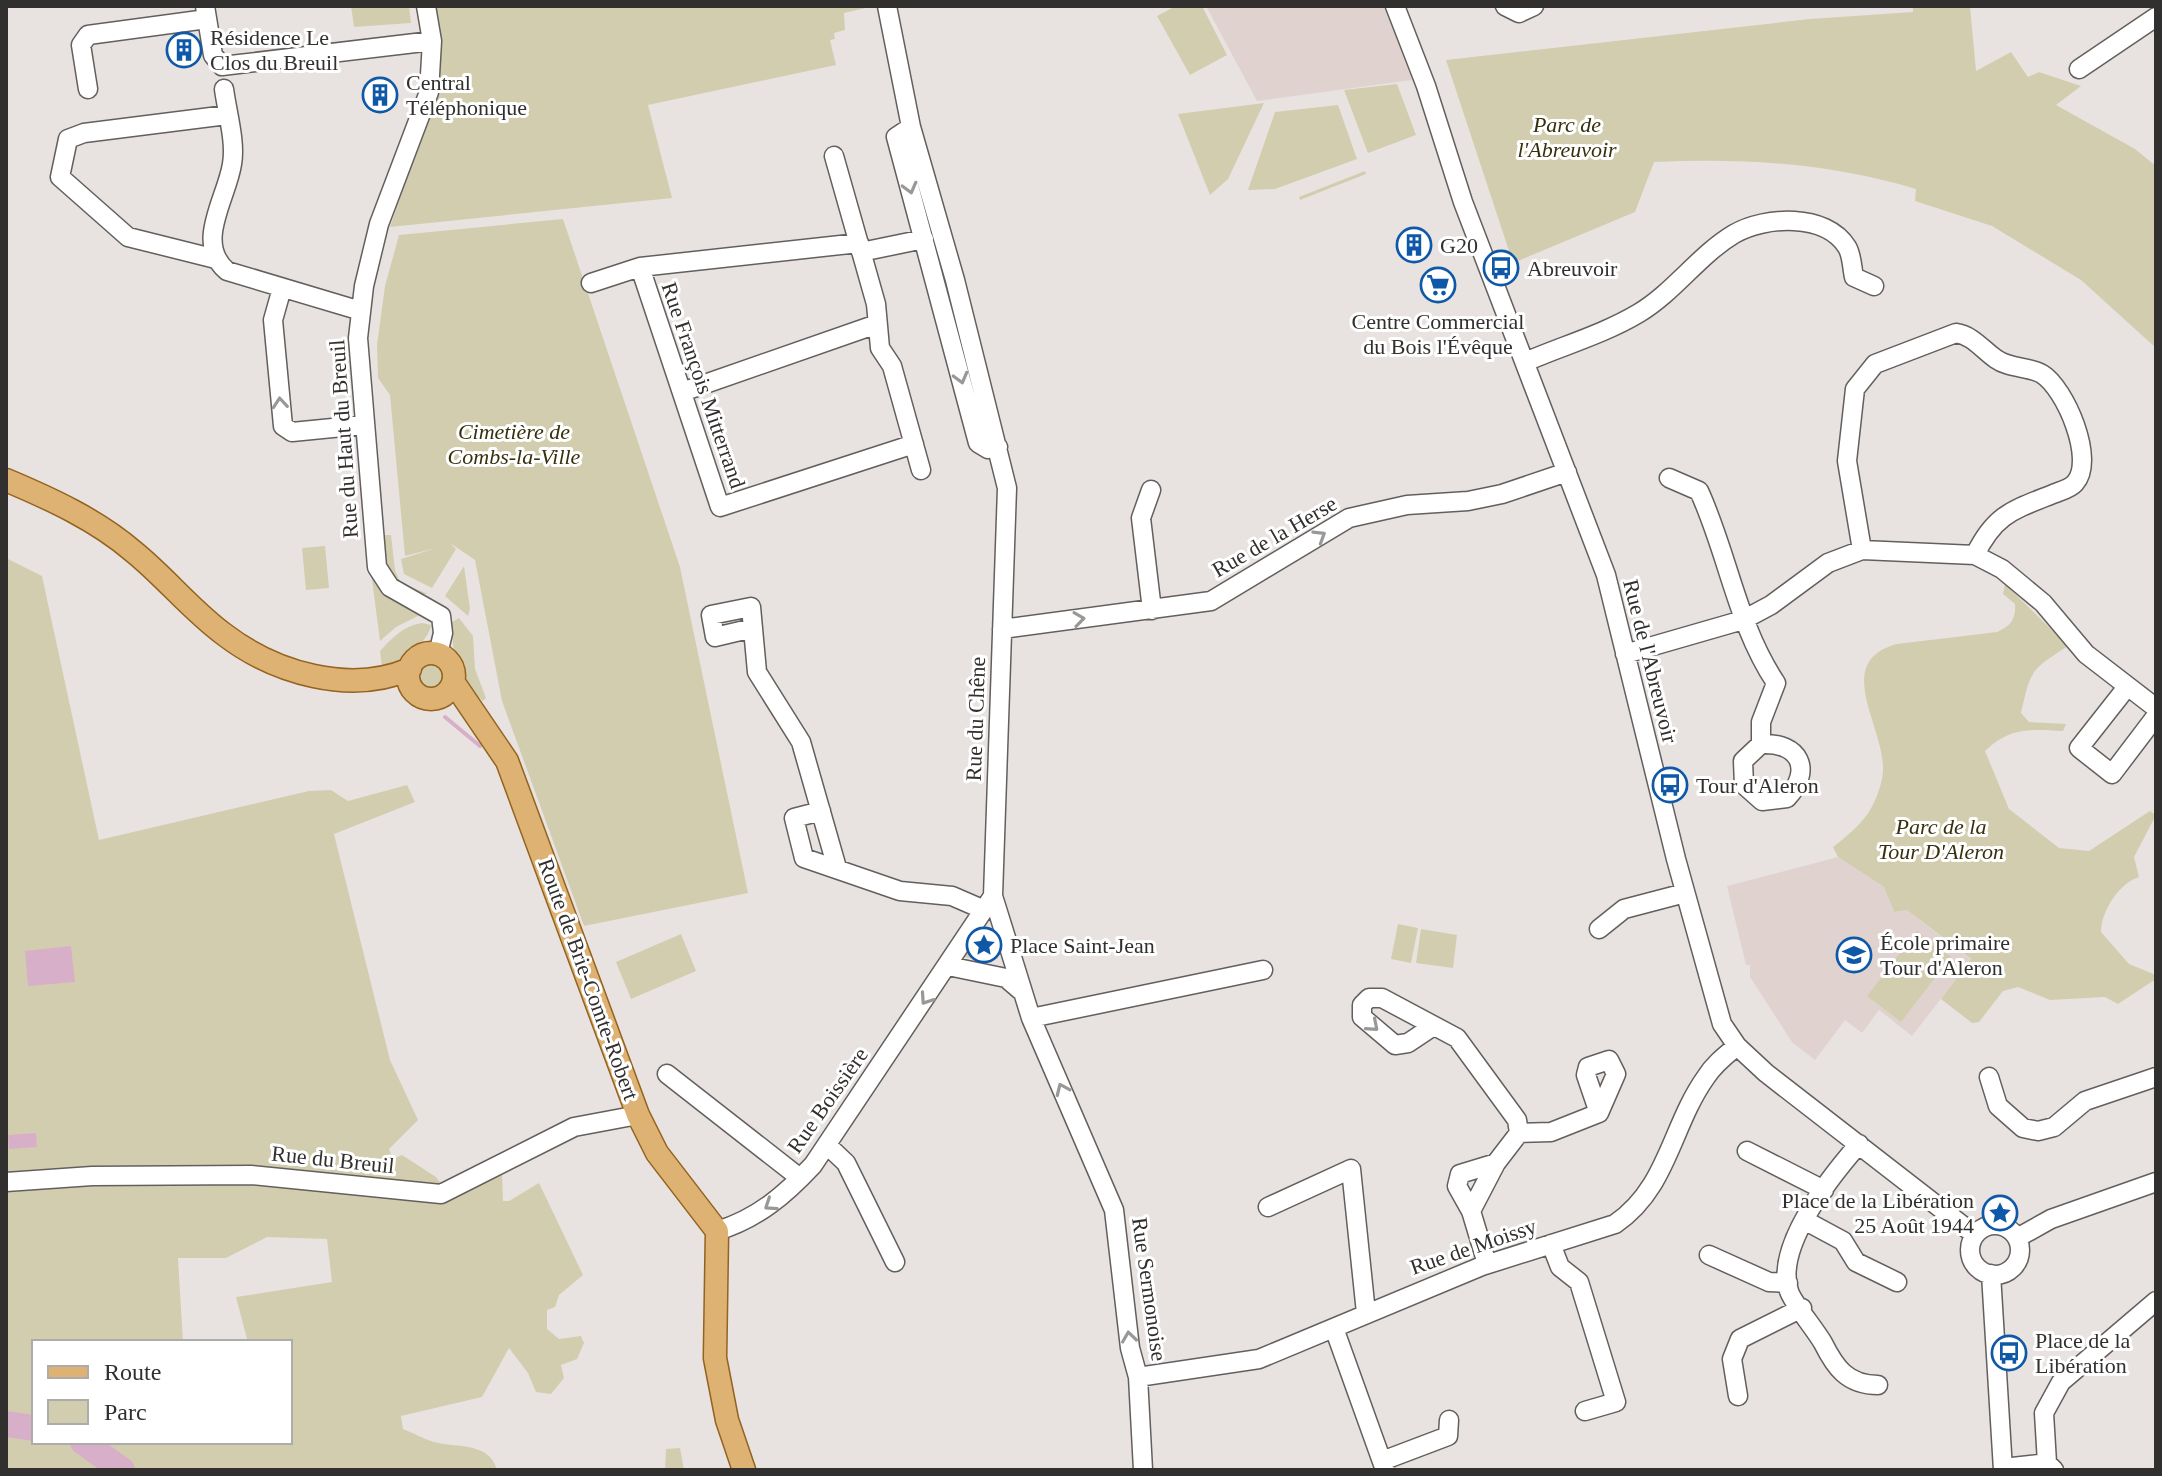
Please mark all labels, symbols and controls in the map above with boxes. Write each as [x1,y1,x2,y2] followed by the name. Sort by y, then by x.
[210,25,338,75] place label: Résidence Le Clos du Breuil
[165,31,203,69] building icon: Résidence Le Clos du Breuil
[406,70,527,120] place label: Central Téléphonique
[361,76,399,114] building icon: Central Téléphonique
[1517,112,1617,162] park label: Parc de l'Abreuvoir
[900,180,917,194] one-way arrow
[1395,226,1433,264] building icon: G20
[1440,233,1478,258] place label: G20
[1482,249,1520,287] bus stop icon: Abreuvoir
[1527,256,1618,281] place label: Abreuvoir
[1419,266,1457,304] supermarket icon: Centre Commercial du Bois l'Évêque
[656,279,751,491] street label: Rue François Mitterrand
[1352,309,1524,359] place label: Centre Commercial du Bois l'Évêque
[324,339,363,539] street label: Rue du Haut du Breuil
[951,371,968,385] one-way arrow
[272,396,289,409] one-way arrow
[448,419,581,469] park label: Cimetière de Combs-la-Ville
[1207,491,1341,582] street label: Rue de la Herse
[1311,530,1326,545] one-way arrow
[1618,577,1683,746] street label: Rue de l'Abreuvoir
[1073,611,1086,628] one-way arrow
[961,656,990,782] street label: Rue du Chêne
[1651,766,1689,804] bus stop icon: Tour d'Aleron
[1696,773,1819,798] place label: Tour d'Aleron
[1878,814,2004,864] park label: Parc de la Tour D'Aleron
[533,855,644,1103] street label: Route de Brie-Comte-Robert
[965,926,1003,964] place icon: Place Saint-Jean
[1880,930,2010,980] place label: École primaire Tour d'Aleron
[1010,933,1155,958] place label: Place Saint-Jean
[1835,936,1873,974] school or university icon: École primaire Tour d'Aleron
[921,990,936,1004] one-way arrow
[1363,1016,1378,1030] one-way arrow
[782,1043,873,1158] street label: Rue Boissière
[1055,1083,1071,1097] one-way arrow
[270,1141,396,1178] street label: Rue du Breuil
[1782,1188,1974,1238] place label: Place de la Libération 25 Août 1944
[1981,1194,2019,1232] place icon: Place de la Libération 25 Août 1944
[764,1195,779,1210] one-way arrow
[1407,1213,1540,1280] street label: Rue de Moissy
[1127,1216,1172,1363] street label: Rue Sermonoise
[2035,1328,2131,1378] place label: Place de la Libération
[1121,1330,1138,1344] one-way arrow
[1990,1334,2028,1372] bus stop icon: Place de la Libération
[32,1340,292,1444] legend
[104,1359,161,1385] text: Route
[104,1399,147,1425] text: Parc

